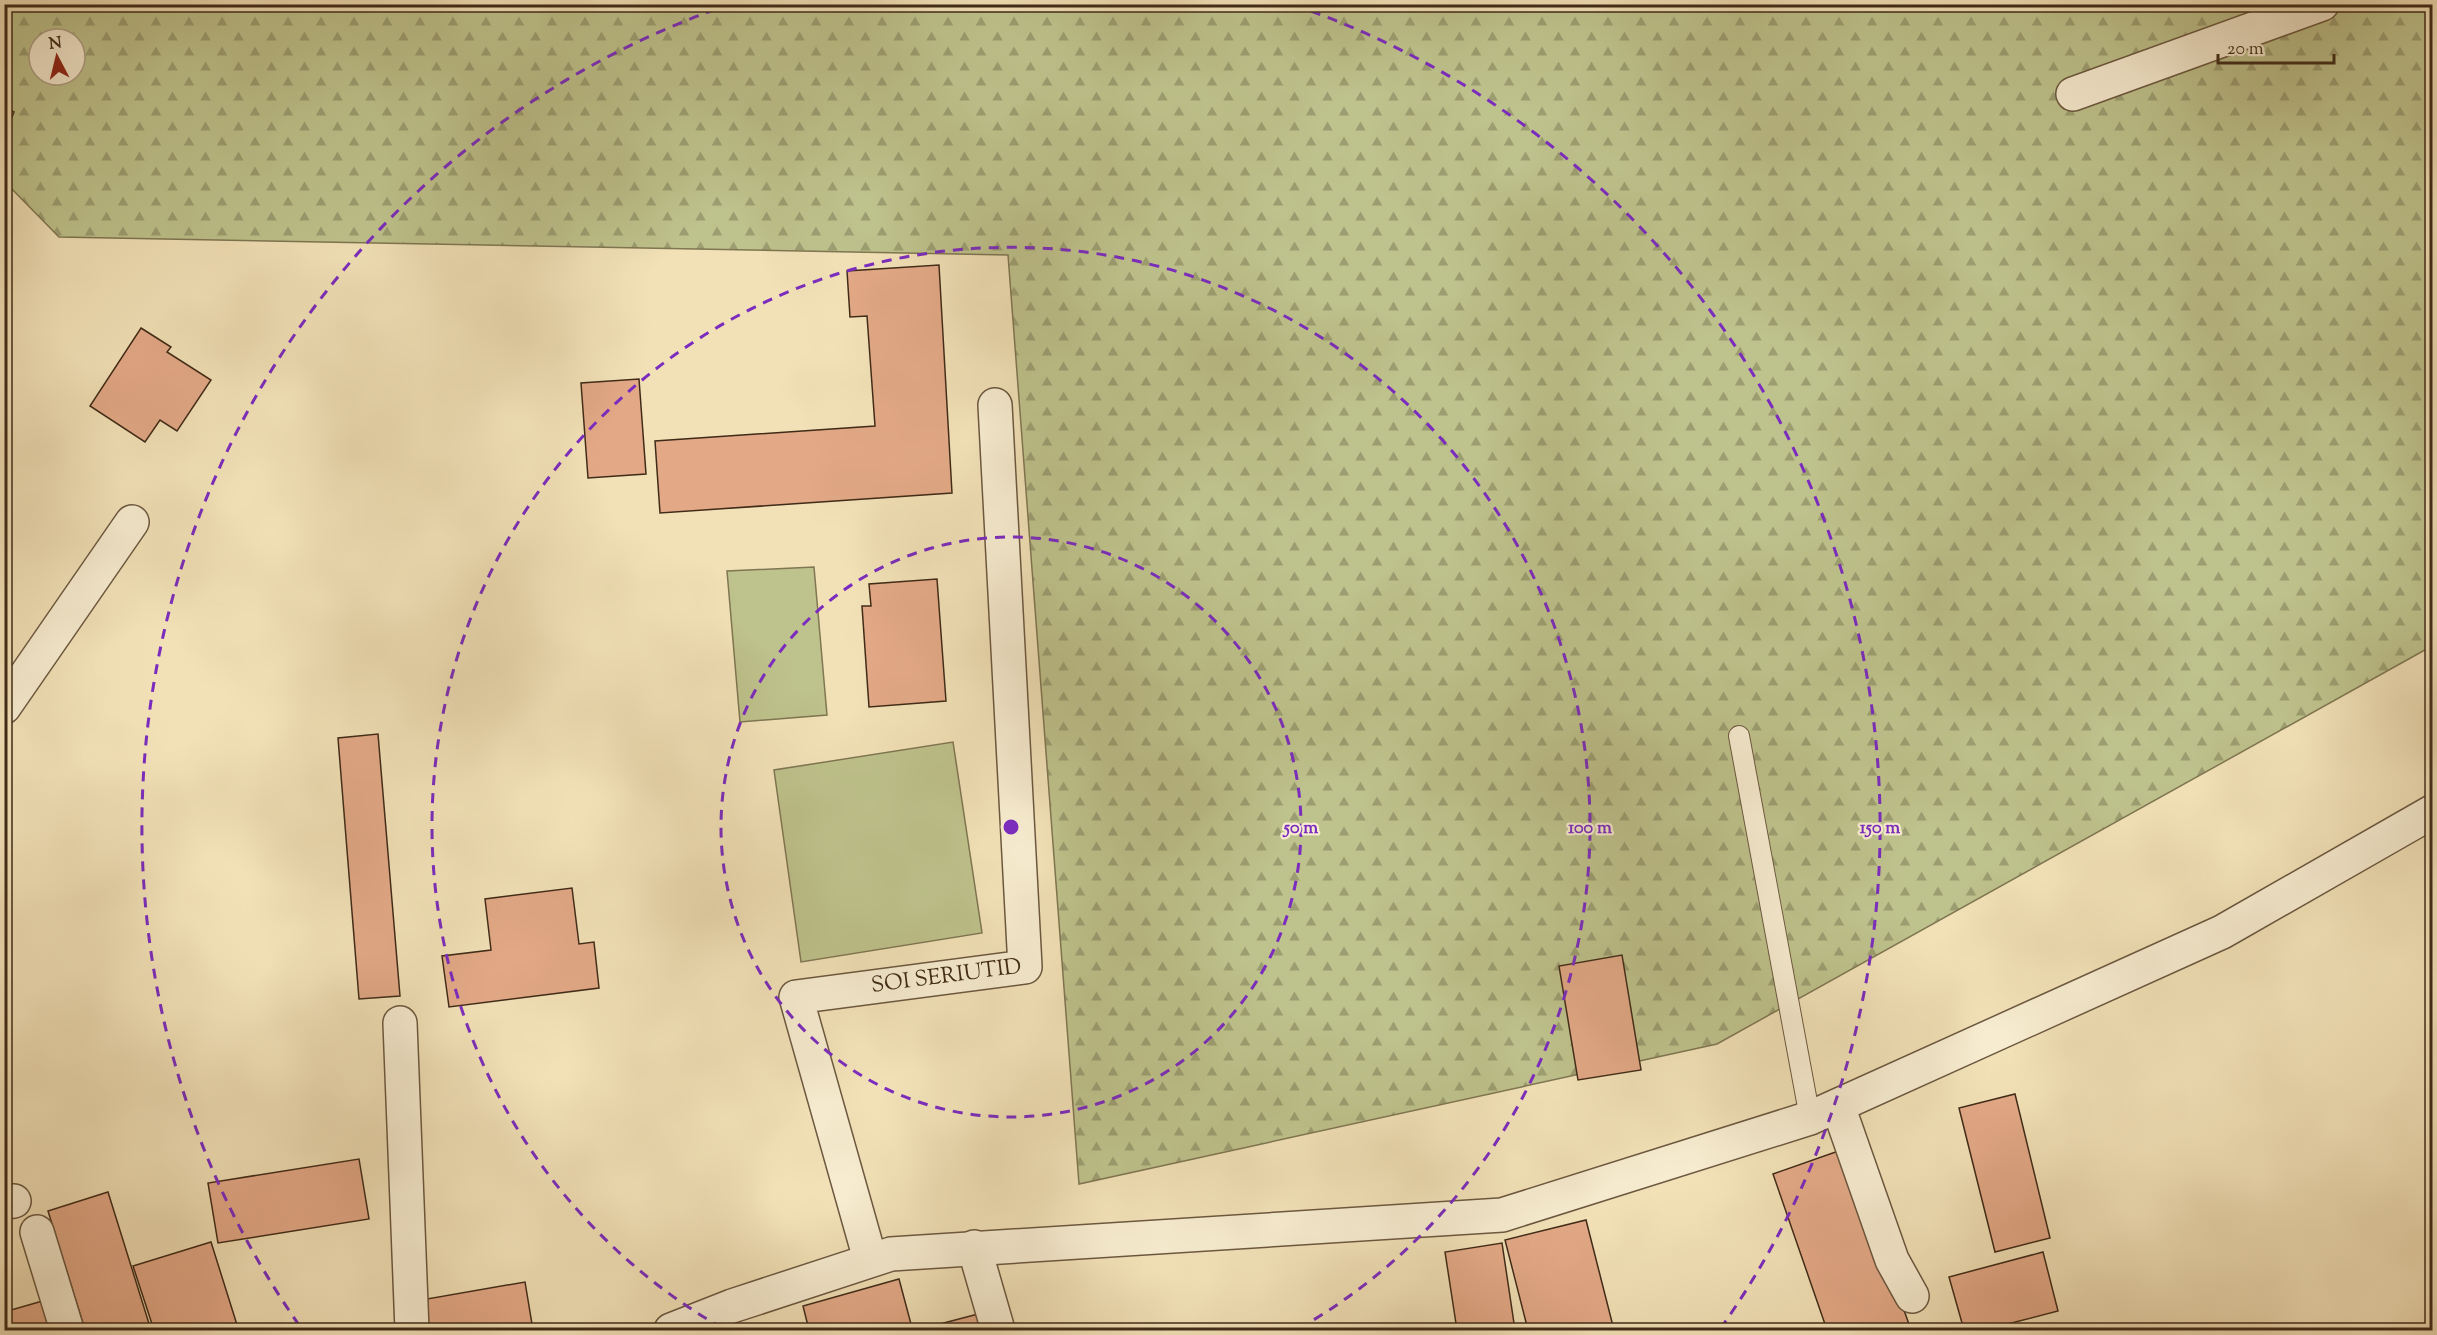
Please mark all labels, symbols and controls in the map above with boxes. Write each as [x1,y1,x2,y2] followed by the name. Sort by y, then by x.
[27,27,87,87] north arrow
[2218,27,2334,65] scale bar
[48,32,63,57] text: N
[2227,37,2264,63] text: 20 m
[1282,816,1318,842] text: 50 m
[1568,816,1612,842] text: 100 m
[1860,816,1900,842] text: 150 m
[1001,817,1021,837] centre of rings
[869,952,1024,1003] street label: SOI SERIUTID

